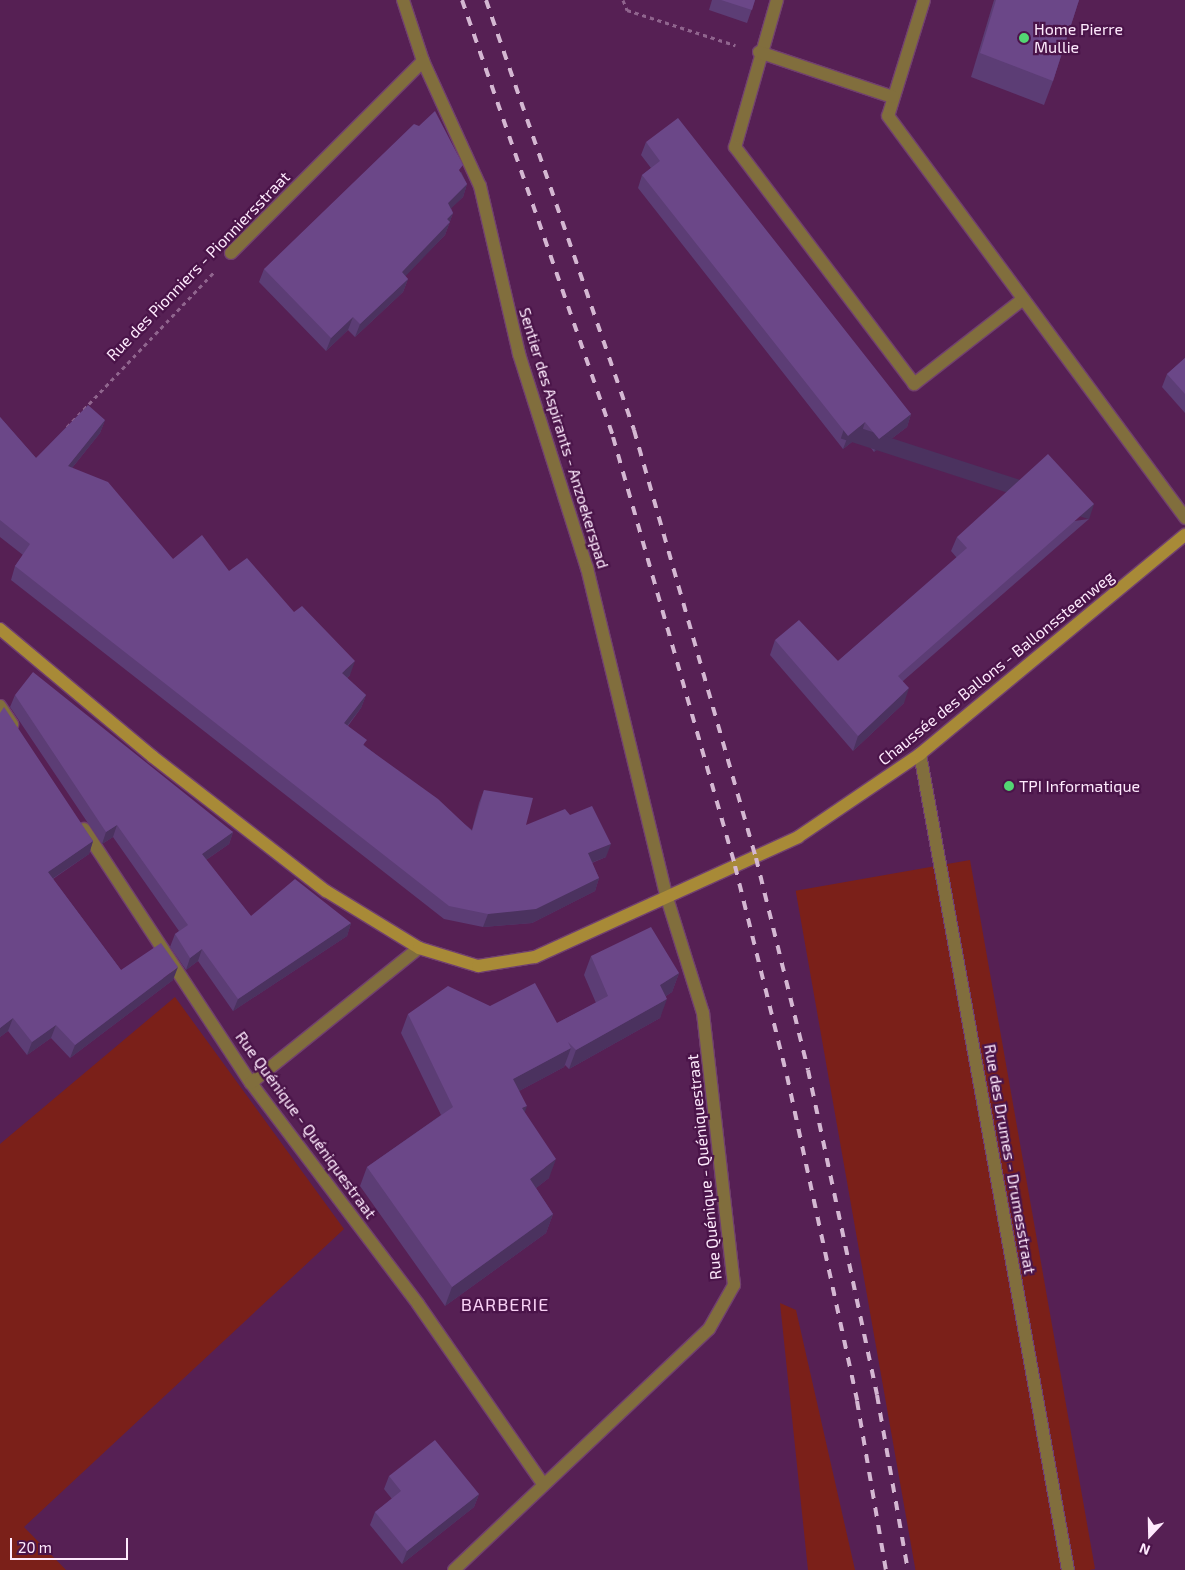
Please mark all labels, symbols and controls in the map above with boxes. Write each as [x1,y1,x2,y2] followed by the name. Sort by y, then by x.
[1034,19,1123,57] place label: Home Pierre Mullie
[1018,32,1030,44] marker: Home Pierre Mullie
[102,167,294,365] street label: Rue des Pionniers - Pionniersstraat
[515,305,613,571] street label: Sentier des Aspirants - Anzoekerspad
[874,567,1118,769] street label: Chaussée des Ballons - Ballonssteenweg
[1019,776,1140,796] place label: TPI Informatique
[1003,780,1015,792] marker: TPI Informatique
[232,1028,380,1222] street label: Rue Quénique - Quéniquestraat
[980,1043,1040,1275] street label: Rue des Drumes - Drumesstraat
[683,1053,725,1281] street label: Rue Quénique - Quéniquestraat
[460,1293,550,1315] district label: BARBERIE
[1125,1510,1175,1560] north arrow
[12,1528,130,1560] scale bar
[18,1538,52,1556] text: 20 m
[1137,1540,1152,1559] text: N

